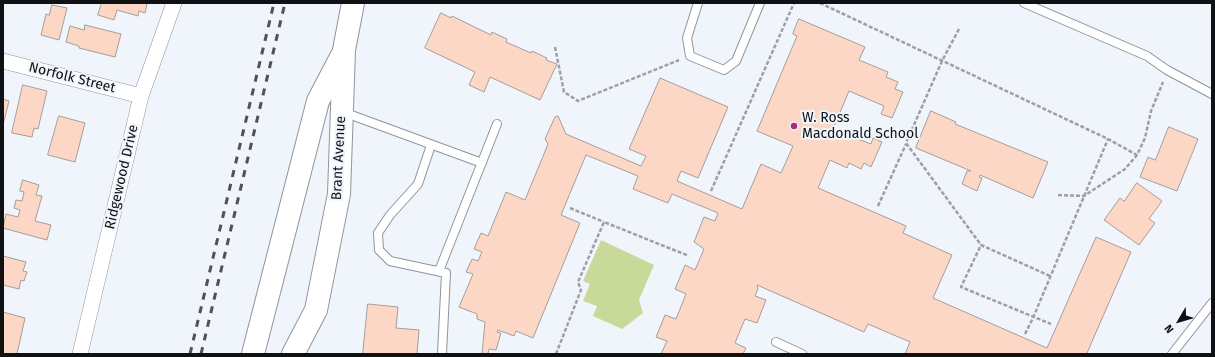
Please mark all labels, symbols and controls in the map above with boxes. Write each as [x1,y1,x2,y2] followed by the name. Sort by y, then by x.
[27,59,117,97] street label: Norfolk Street
[802,110,918,142] place label: W. Ross Macdonald School
[328,115,350,201] street label: Brant Avenue
[789,121,799,131] marker: W. Ross Macdonald School
[102,123,142,231] street label: Ridgewood Drive
[1159,301,1199,341] north arrow
[1162,322,1177,336] text: N

